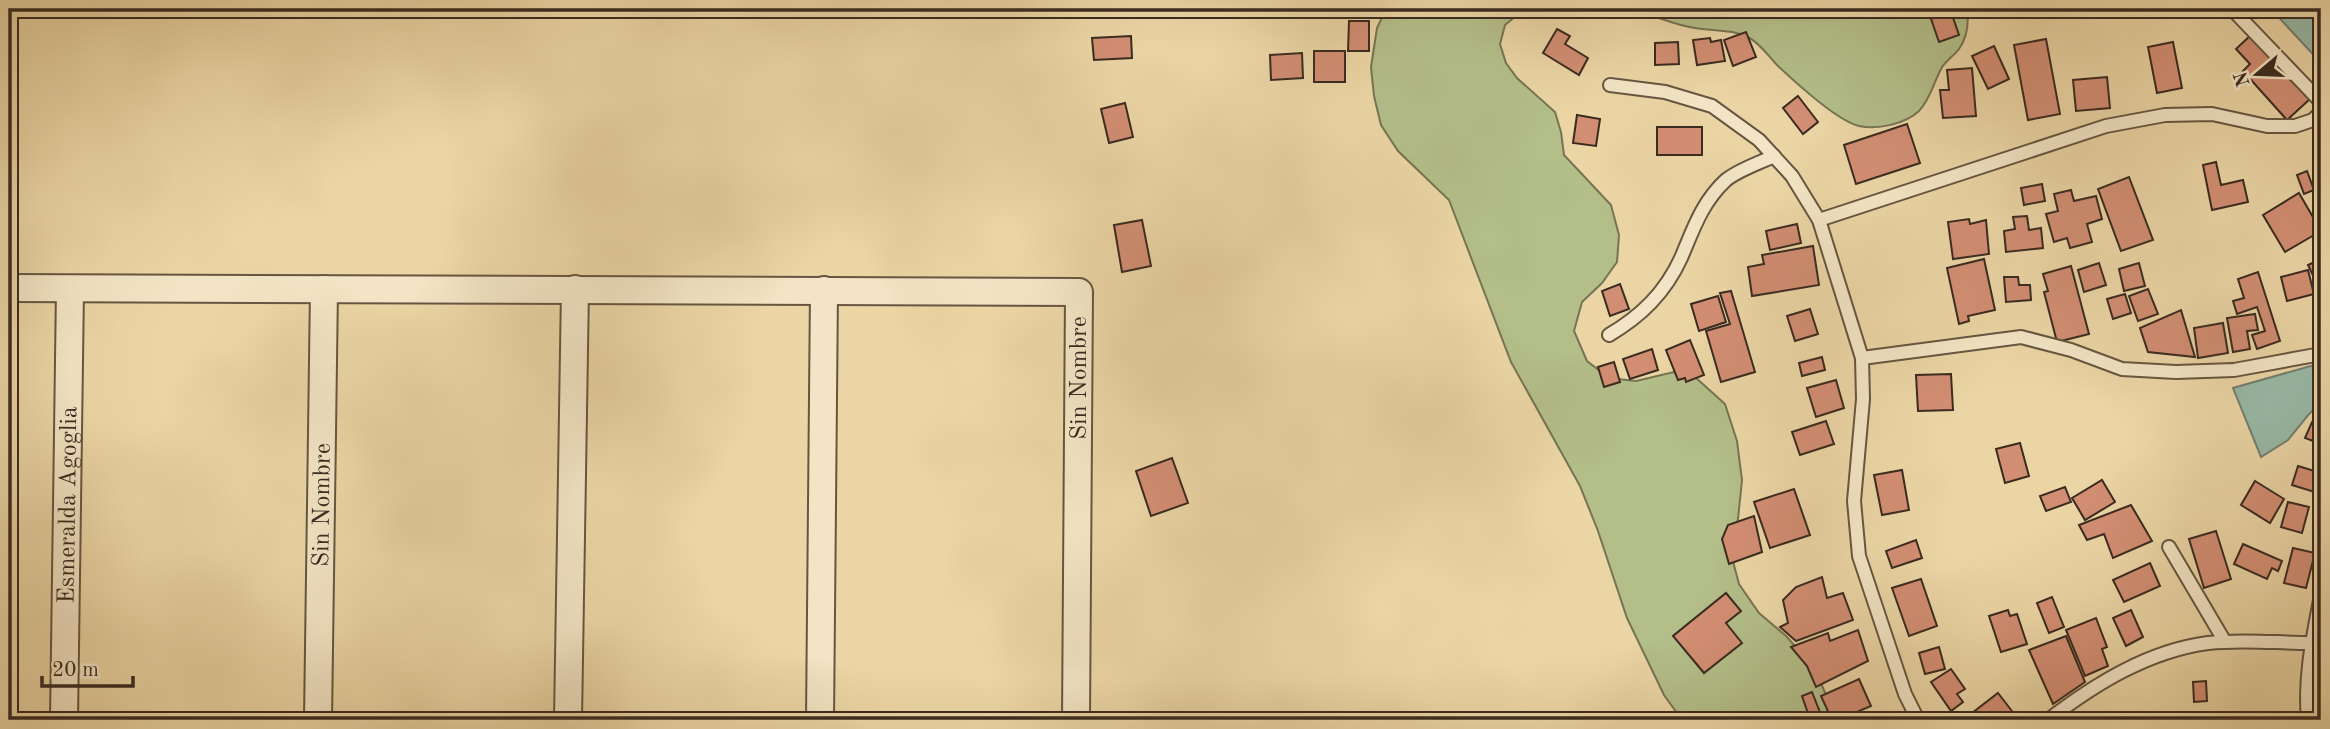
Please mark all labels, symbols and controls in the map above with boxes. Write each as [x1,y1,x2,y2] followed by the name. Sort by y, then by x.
[2222,38,2292,108] north arrow
[2232,68,2255,89] text: N
[1068,316,1092,440] street label: Sin Nombre
[56,406,82,604] street label: Esmeralda Agoglia
[310,443,336,567] street label: Sin Nombre
[42,645,133,689] scale bar
[52,660,99,681] text: 20 m

